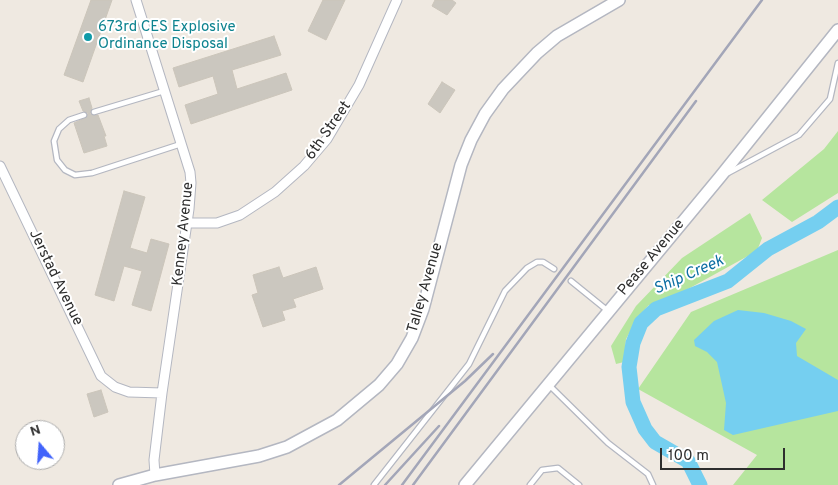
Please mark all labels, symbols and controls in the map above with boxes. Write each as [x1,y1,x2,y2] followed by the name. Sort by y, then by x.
[98,19,236,54] place label: 673rd CES Explosive Ordinance Disposal
[82,31,94,43] marker: 673rd CES Explosive Ordinance Disposal
[302,98,356,164] street label: 6th Street
[170,181,198,287] street label: Kenney Avenue
[615,216,689,300] street label: Pease Avenue
[24,227,86,329] street label: Jerstad Avenue
[405,241,447,335] street label: Talley Avenue
[651,252,727,300] water label: Ship Creek
[15,420,65,470] north arrow
[28,422,43,441] text: N
[663,438,788,470] scale bar
[668,447,709,466] text: 100 m

